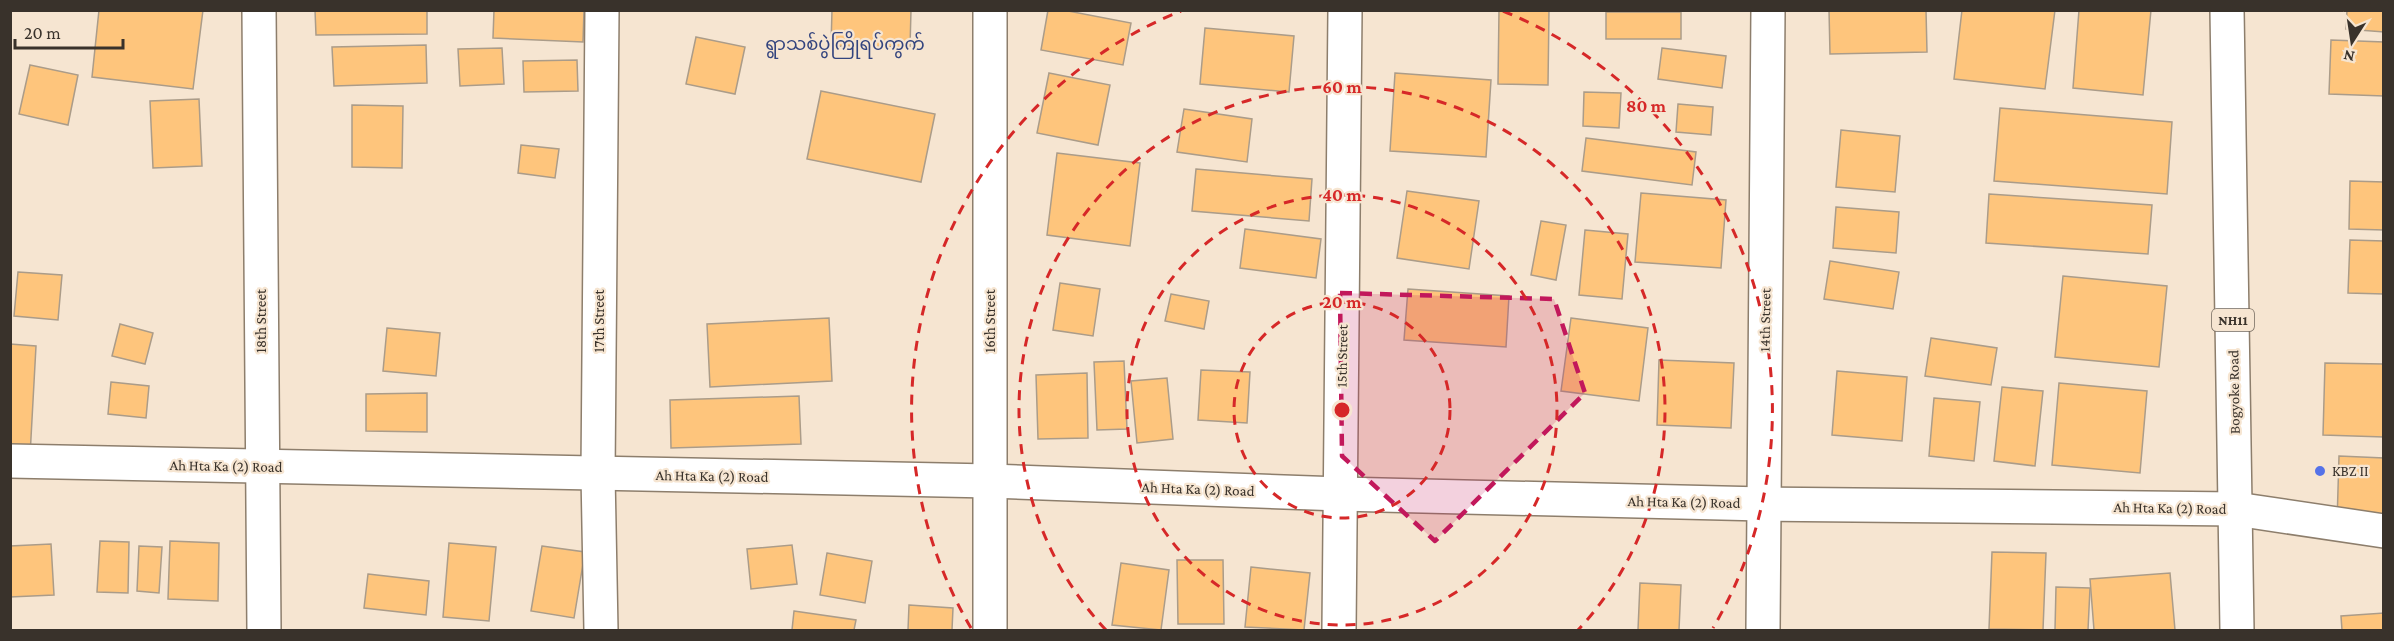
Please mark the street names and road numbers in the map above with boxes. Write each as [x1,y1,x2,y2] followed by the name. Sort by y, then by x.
[1756,287,1774,352] street label: 14th Street
[253,288,269,353] street label: 18th Street
[982,288,998,353] street label: 16th Street
[591,289,607,352] street label: 17th Street
[2212,309,2254,331] road number: NH11
[1333,323,1351,388] street label: 15th Street
[2225,350,2244,434] street label: Bogyoke Road
[169,457,283,476] street label: Ah Hta Ka (2) Road
[655,467,769,486] street label: Ah Hta Ka (2) Road
[1141,479,1255,500] street label: Ah Hta Ka (2) Road
[1627,493,1741,512] street label: Ah Hta Ka (2) Road
[2113,499,2227,518] street label: Ah Hta Ka (2) Road

